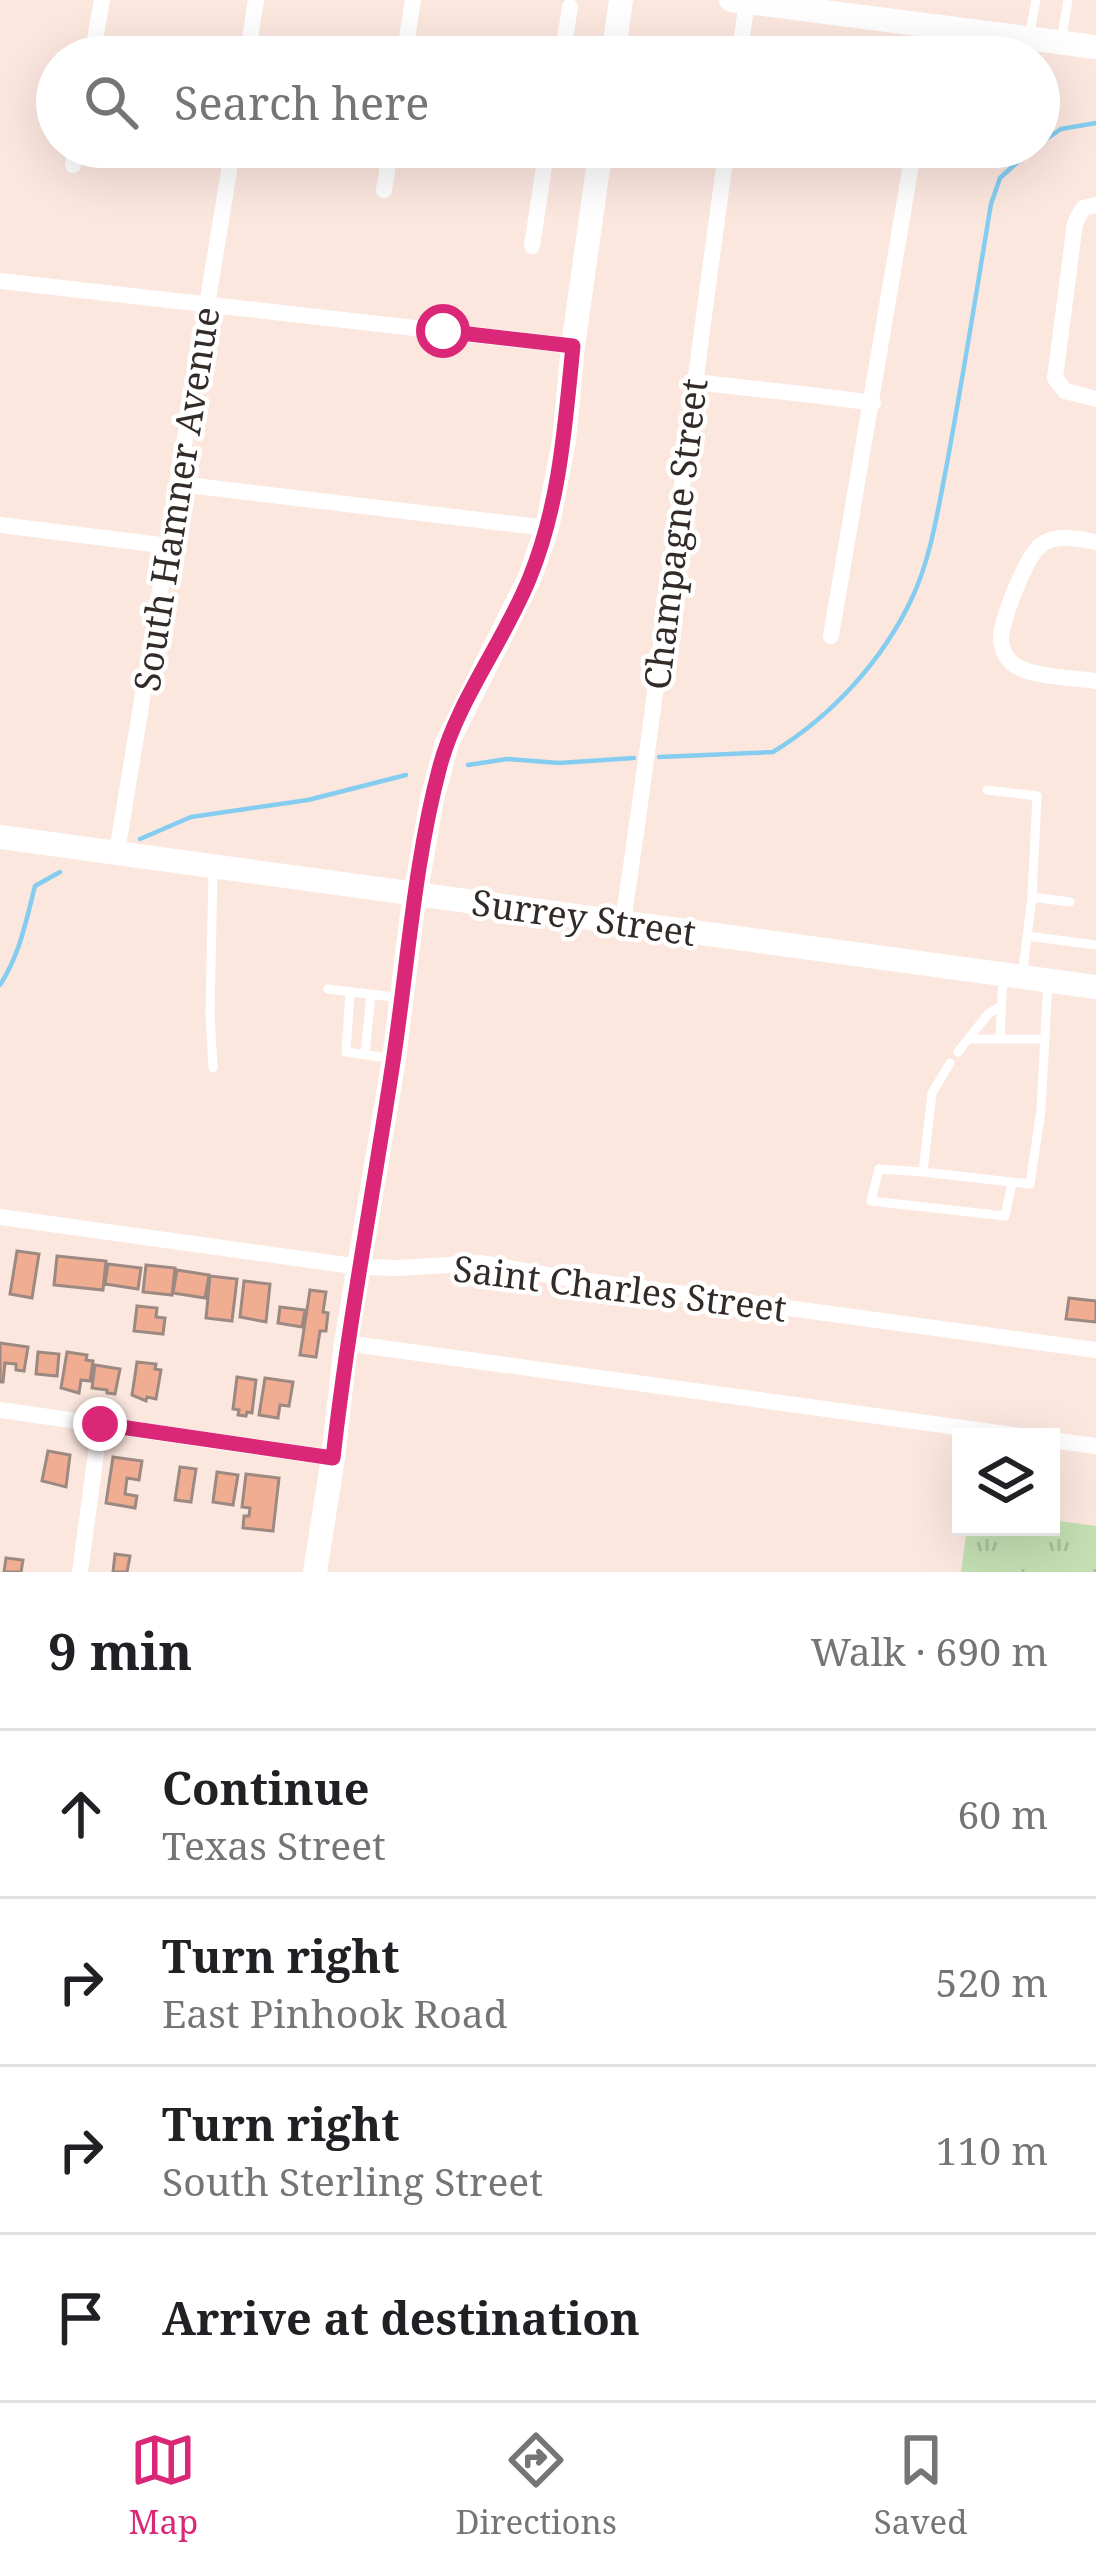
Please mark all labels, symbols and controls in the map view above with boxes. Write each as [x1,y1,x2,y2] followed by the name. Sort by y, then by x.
[36,36,1060,168] search box
[78,69,144,135] icon: search
[174,72,429,133] text: Search here
[121,303,231,695] street label: South Hamner Avenue
[416,304,470,358] route start
[632,376,718,692] street label: Champagne Street
[469,877,699,957] street label: Surrey Street
[451,1243,789,1333] street label: Saint Charles Street
[73,1397,127,1451] route end
[952,1428,1060,1536] map controls
[952,1428,1060,1536] button: layers
[48,1615,192,1685] text: 9 min
[811,1624,1048,1677] text: Walk · 690 m
[162,1757,370,1818] text: Continue
[48,1781,114,1847] icon: ahead
[957,1787,1048,1840] text: 60 m
[162,1818,386,1871] text: Texas Street
[162,1925,399,1986] text: Turn right
[48,1949,114,2015] icon: right
[936,1955,1048,2008] text: 520 m
[162,1986,508,2039] text: East Pinhook Road
[162,2093,399,2154] text: Turn right
[48,2117,114,2183] icon: right
[936,2123,1048,2176] text: 110 m
[162,2154,543,2207] text: South Sterling Street
[48,2285,114,2351] icon: arrive
[162,2287,640,2348] text: Arrive at destination
[129,2427,198,2544] tab: Map
[455,2427,617,2544] tab: Directions
[874,2427,967,2544] tab: Saved

